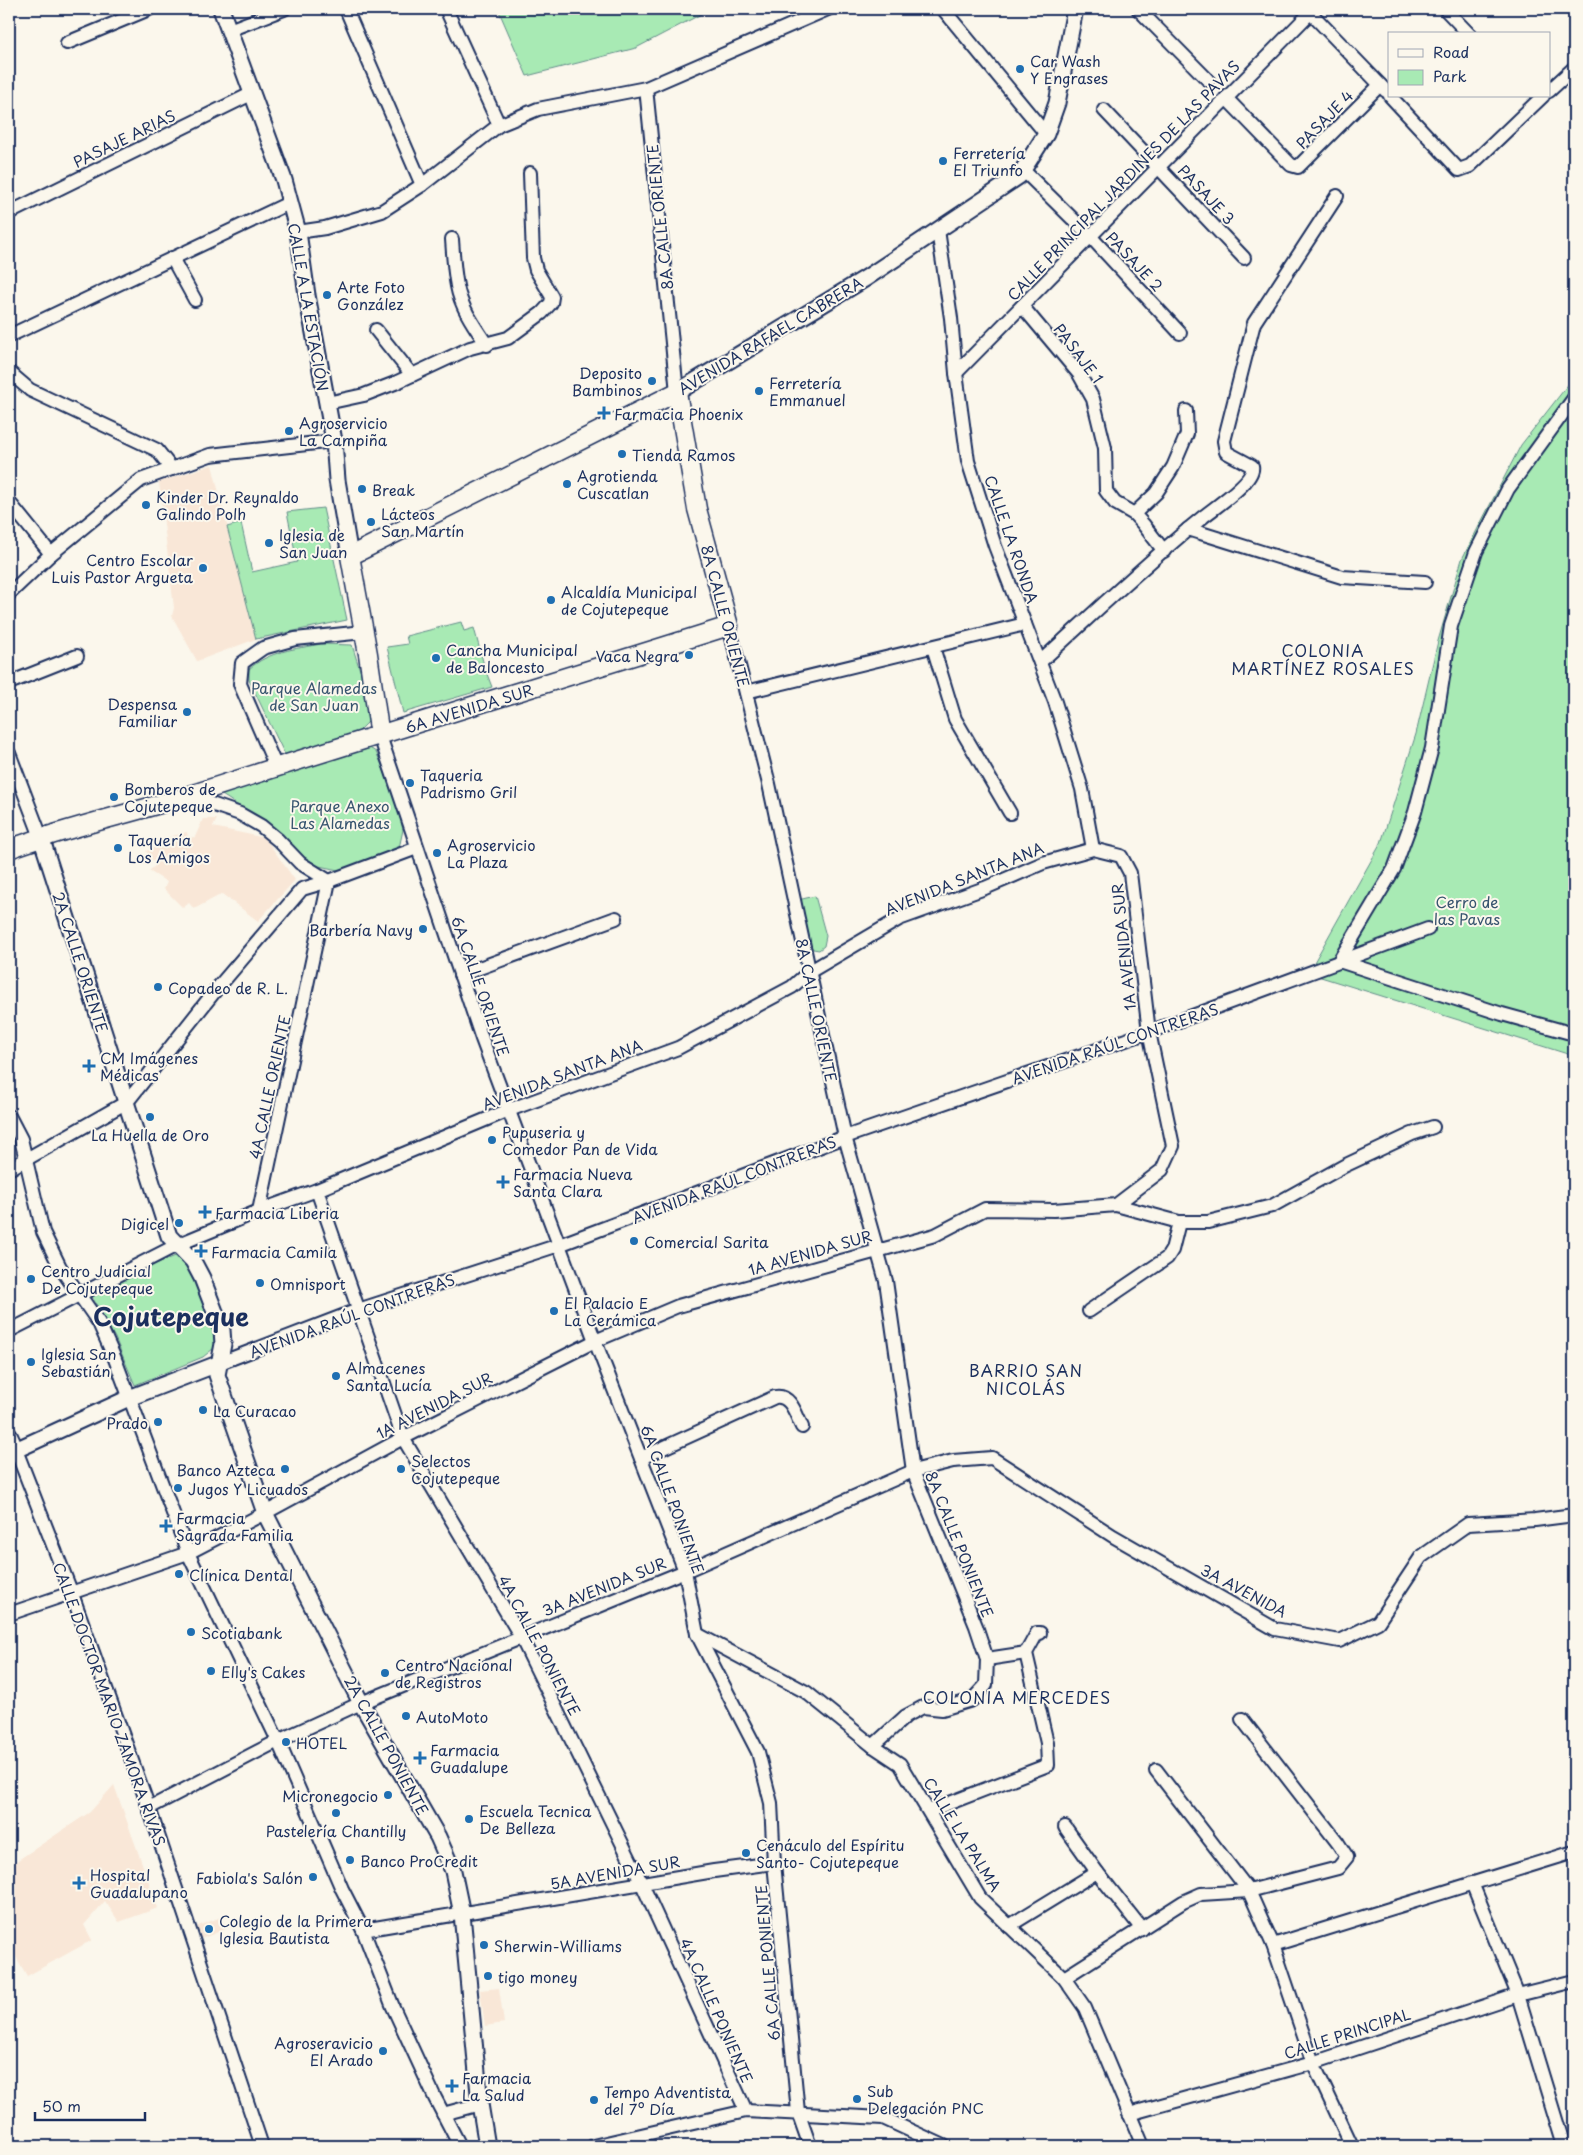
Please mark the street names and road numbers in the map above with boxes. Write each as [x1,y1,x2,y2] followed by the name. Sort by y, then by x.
[1001,54,1245,306] street label: CALLE PRINCIPAL JARDINES DE LAS PAVAS
[1290,84,1358,154] street label: PASAJE 4
[69,103,179,173] street label: PASAJE ARIAS
[640,143,678,291] street label: 8A CALLE ORIENTE
[1173,159,1241,229] street label: PASAJE 3
[283,221,335,393] street label: CALLE A LA ESTACIÓN
[1101,226,1169,296] street label: PASAJE 2
[673,271,867,399] street label: AVENIDA RAFAEL CABRERA
[1049,318,1109,388] street label: PASAJE 1
[979,472,1045,606] street label: CALLE LA RONDA
[696,542,756,690] street label: 8A CALLE ORIENTE
[402,678,536,738] street label: 6A AVENIDA SUR
[881,836,1047,920] street label: AVENIDA SANTA ANA
[1105,882,1141,1012] street label: 1A AVENIDA SUR
[47,889,115,1035] street label: 2A CALLE ORIENTE
[446,913,516,1059] street label: 6A CALLE ORIENTE
[791,936,843,1084] street label: 8A CALLE ORIENTE
[1008,997,1222,1089] street label: AVENIDA RAÚL CONTRERAS
[242,1013,296,1161] street label: 4A CALLE ORIENTE
[479,1033,645,1115] street label: AVENIDA SANTA ANA
[628,1129,840,1229] street label: AVENIDA RAÚL CONTRERAS
[745,1223,875,1281] street label: 1A AVENIDA SUR
[246,1267,458,1363] street label: AVENIDA RAÚL CONTRERAS
[372,1366,496,1444] street label: 1A AVENIDA SUR
[635,1421,711,1577] street label: 6A CALLE PONIENTE
[920,1467,1000,1621] street label: 8A CALLE PONIENTE
[539,1551,670,1621] street label: 3A AVENIDA SUR
[1197,1558,1291,1623] street label: 3A AVENIDA
[48,1559,172,1849] street label: CALLE DOCTOR MARIO ZAMORA RIVAS
[493,1571,587,1719] street label: 4A CALLE PONIENTE
[339,1671,435,1819] street label: 2A CALLE PONIENTE
[919,1772,1007,1896] street label: CALLE LA PALMA
[548,1849,682,1895] street label: 5A AVENIDA SUR
[749,1884,785,2042] street label: 6A CALLE PONIENTE
[675,1934,759,2086] street label: 4A CALLE PONIENTE
[1281,2002,1414,2064] street label: CALLE PRINCIPAL

